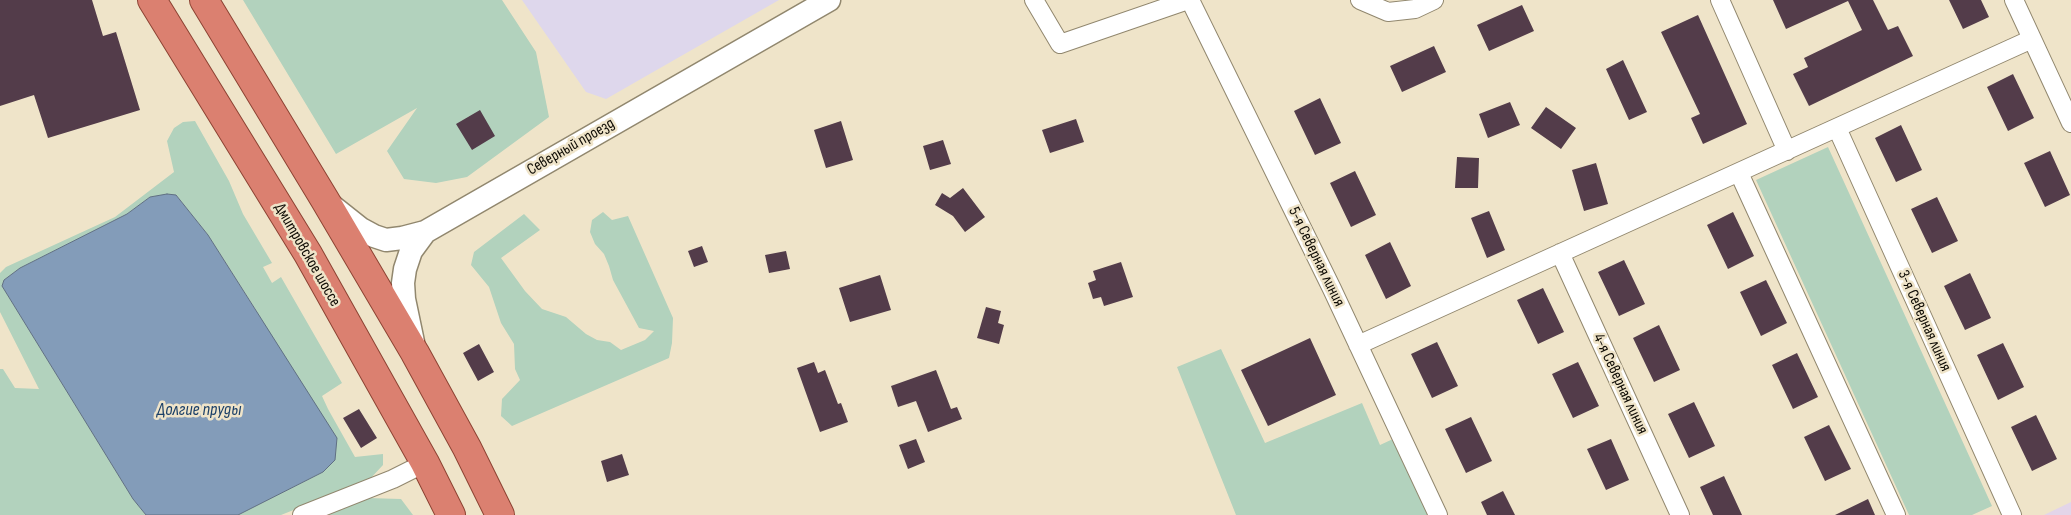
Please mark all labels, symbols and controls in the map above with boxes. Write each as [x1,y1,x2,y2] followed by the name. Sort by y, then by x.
[524,114,618,180] street label: Северный проезд
[270,200,344,310] street label: Дмитровское шоссе
[1284,204,1348,310] street label: 5-я Северная линия
[1893,267,1955,375] street label: 3-я Северная линия
[1588,331,1652,437] street label: 4-я Северная линия
[157,399,241,421] water label: Долгие пруды

